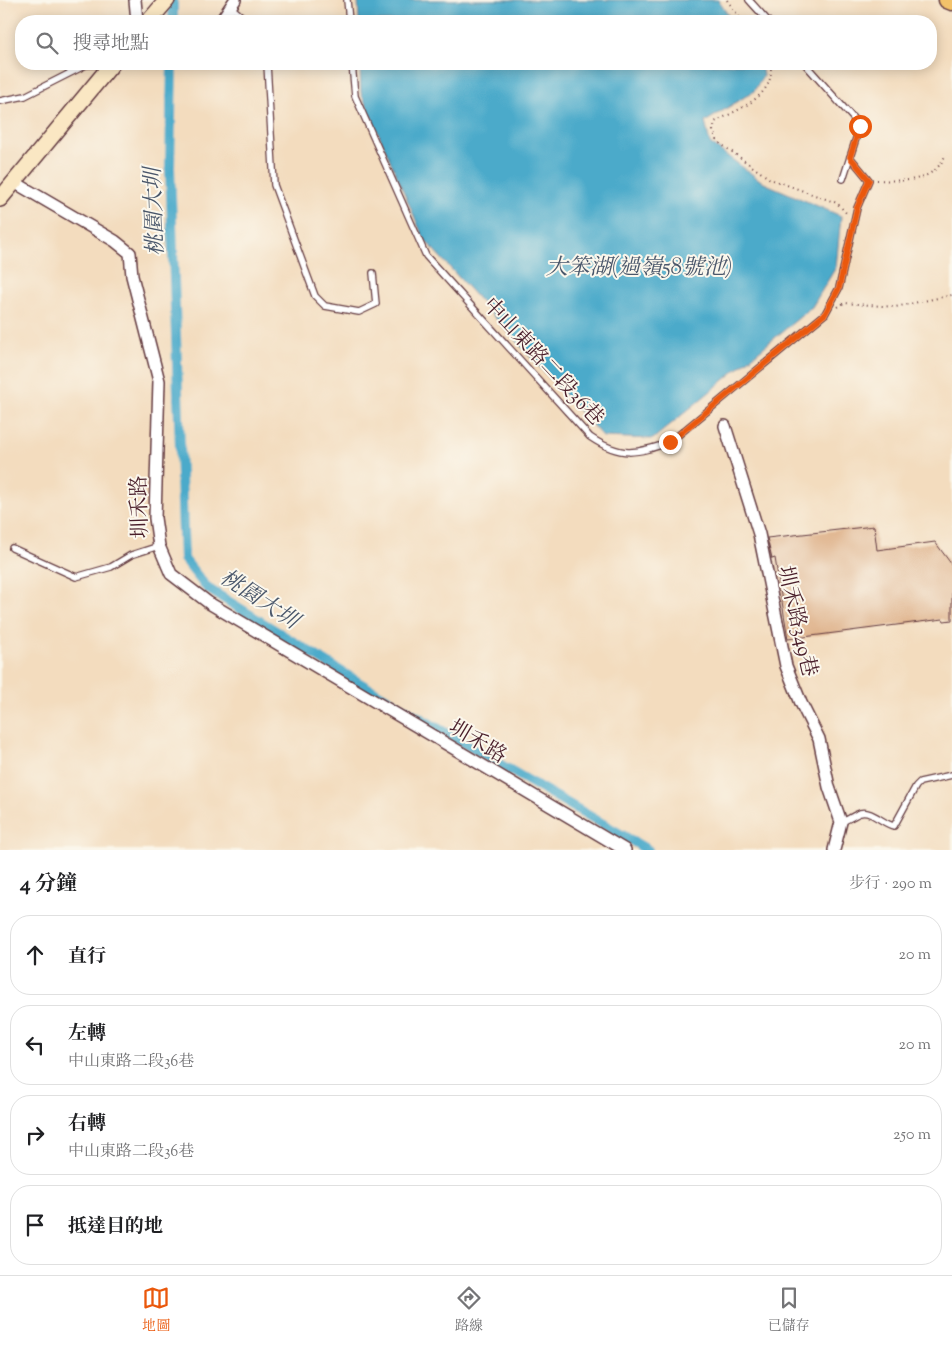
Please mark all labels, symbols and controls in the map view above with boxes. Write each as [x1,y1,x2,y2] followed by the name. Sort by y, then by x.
[15,15,937,70] search box
[33,29,61,57] icon: search
[73,31,149,58] text: 搜尋地點
[849,115,872,138] route start
[138,163,174,256] water label: 桃園大圳
[546,253,732,285] water label: 大笨湖(過嶺58號池)
[475,292,610,433] street label: 中山東路二段36巷
[659,431,682,454] route end
[125,475,157,539] street label: 圳禾路
[213,563,307,640] water label: 桃園大圳
[769,563,823,680] street label: 圳禾路349巷
[442,714,512,772] street label: 圳禾路
[20,870,77,900] text: 4 分鐘
[849,873,932,896] text: 步行 · 290 m
[21,941,49,969] icon: ahead
[68,944,106,971] text: 直行
[898,944,931,967] text: 20 m
[68,1021,106,1048] text: 左轉
[21,1031,49,1059] icon: left
[898,1034,931,1057] text: 20 m
[68,1051,194,1074] text: 中山東路二段36巷
[68,1111,106,1138] text: 右轉
[21,1121,49,1149] icon: right
[893,1124,931,1147] text: 250 m
[68,1141,194,1164] text: 中山東路二段36巷
[21,1211,49,1239] icon: arrive
[68,1214,163,1241] text: 抵達目的地
[142,1284,170,1337] tab: 地圖
[455,1284,483,1337] tab: 路線
[768,1284,810,1337] tab: 已儲存

